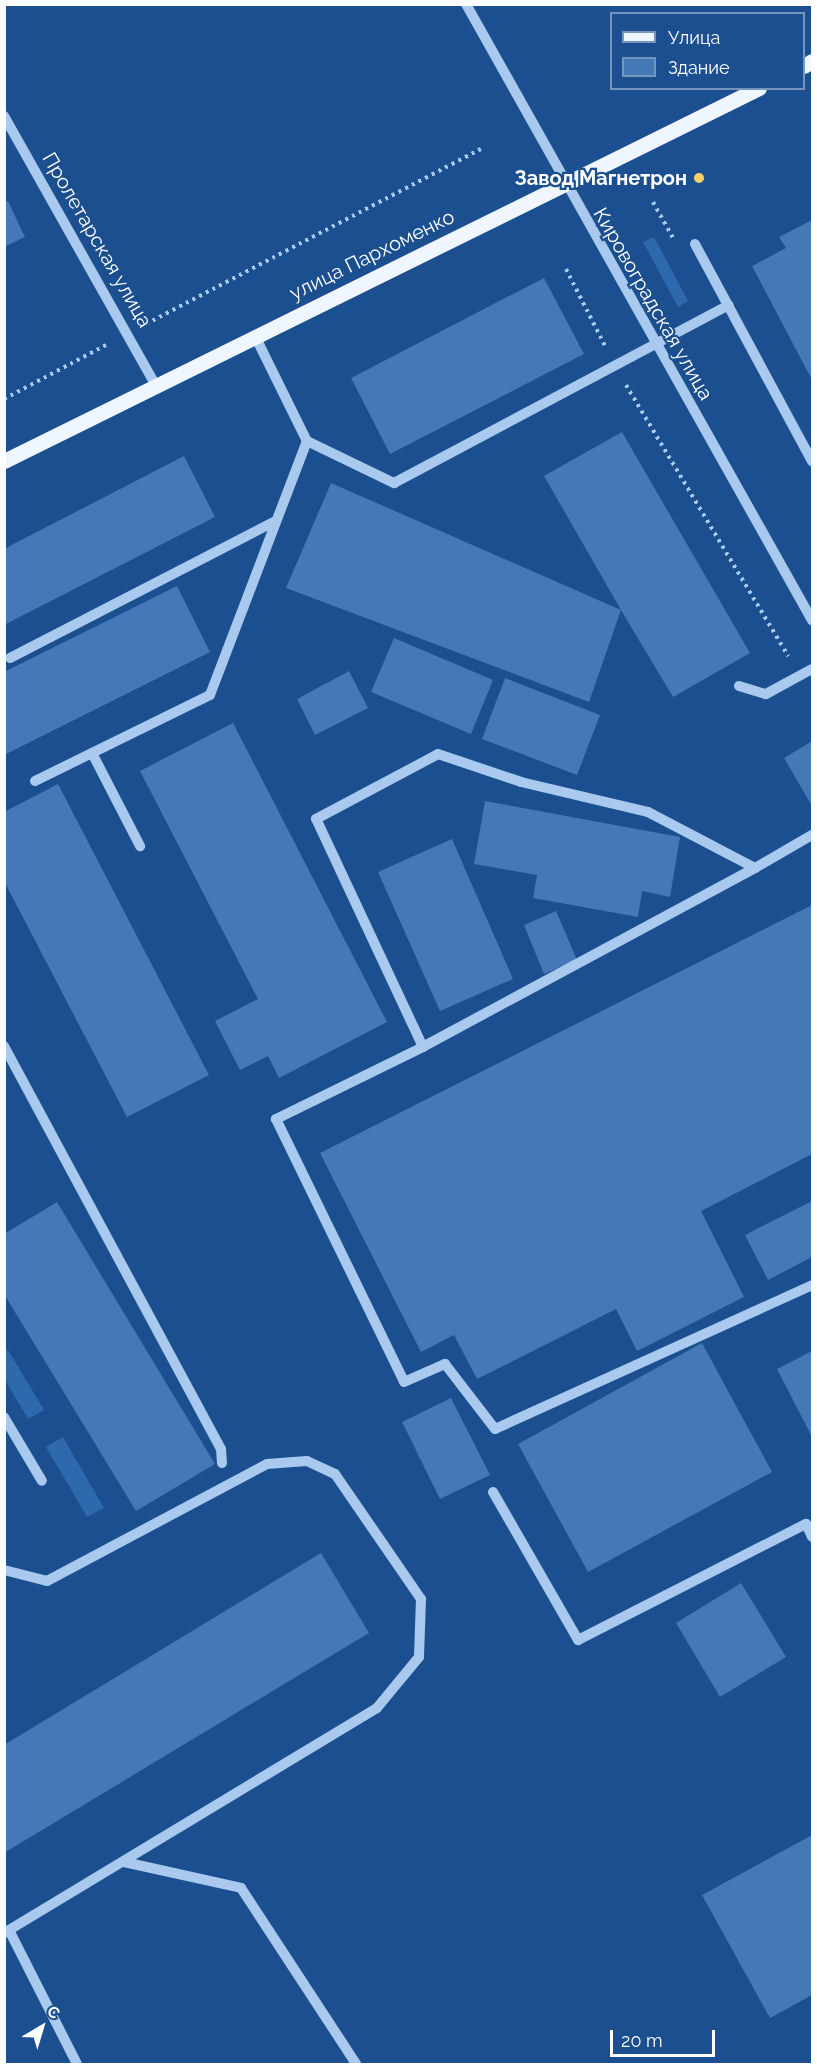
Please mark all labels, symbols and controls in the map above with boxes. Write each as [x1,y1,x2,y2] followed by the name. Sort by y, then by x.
[610,12,805,90] legend
[668,27,720,48] text: Улица
[668,57,730,78] text: Здание
[37,148,157,332] street label: Пролетарская улица
[515,166,687,190] place label: Завод Магнетрон
[692,171,706,185] marker: Завод Магнетрон
[588,203,718,405] street label: Кировоградская улица
[286,205,458,305] street label: улица Пархоменко
[12,1997,72,2057] north arrow
[43,2002,64,2023] text: С
[613,2018,718,2056] scale bar
[621,2030,663,2051] text: 20 m

